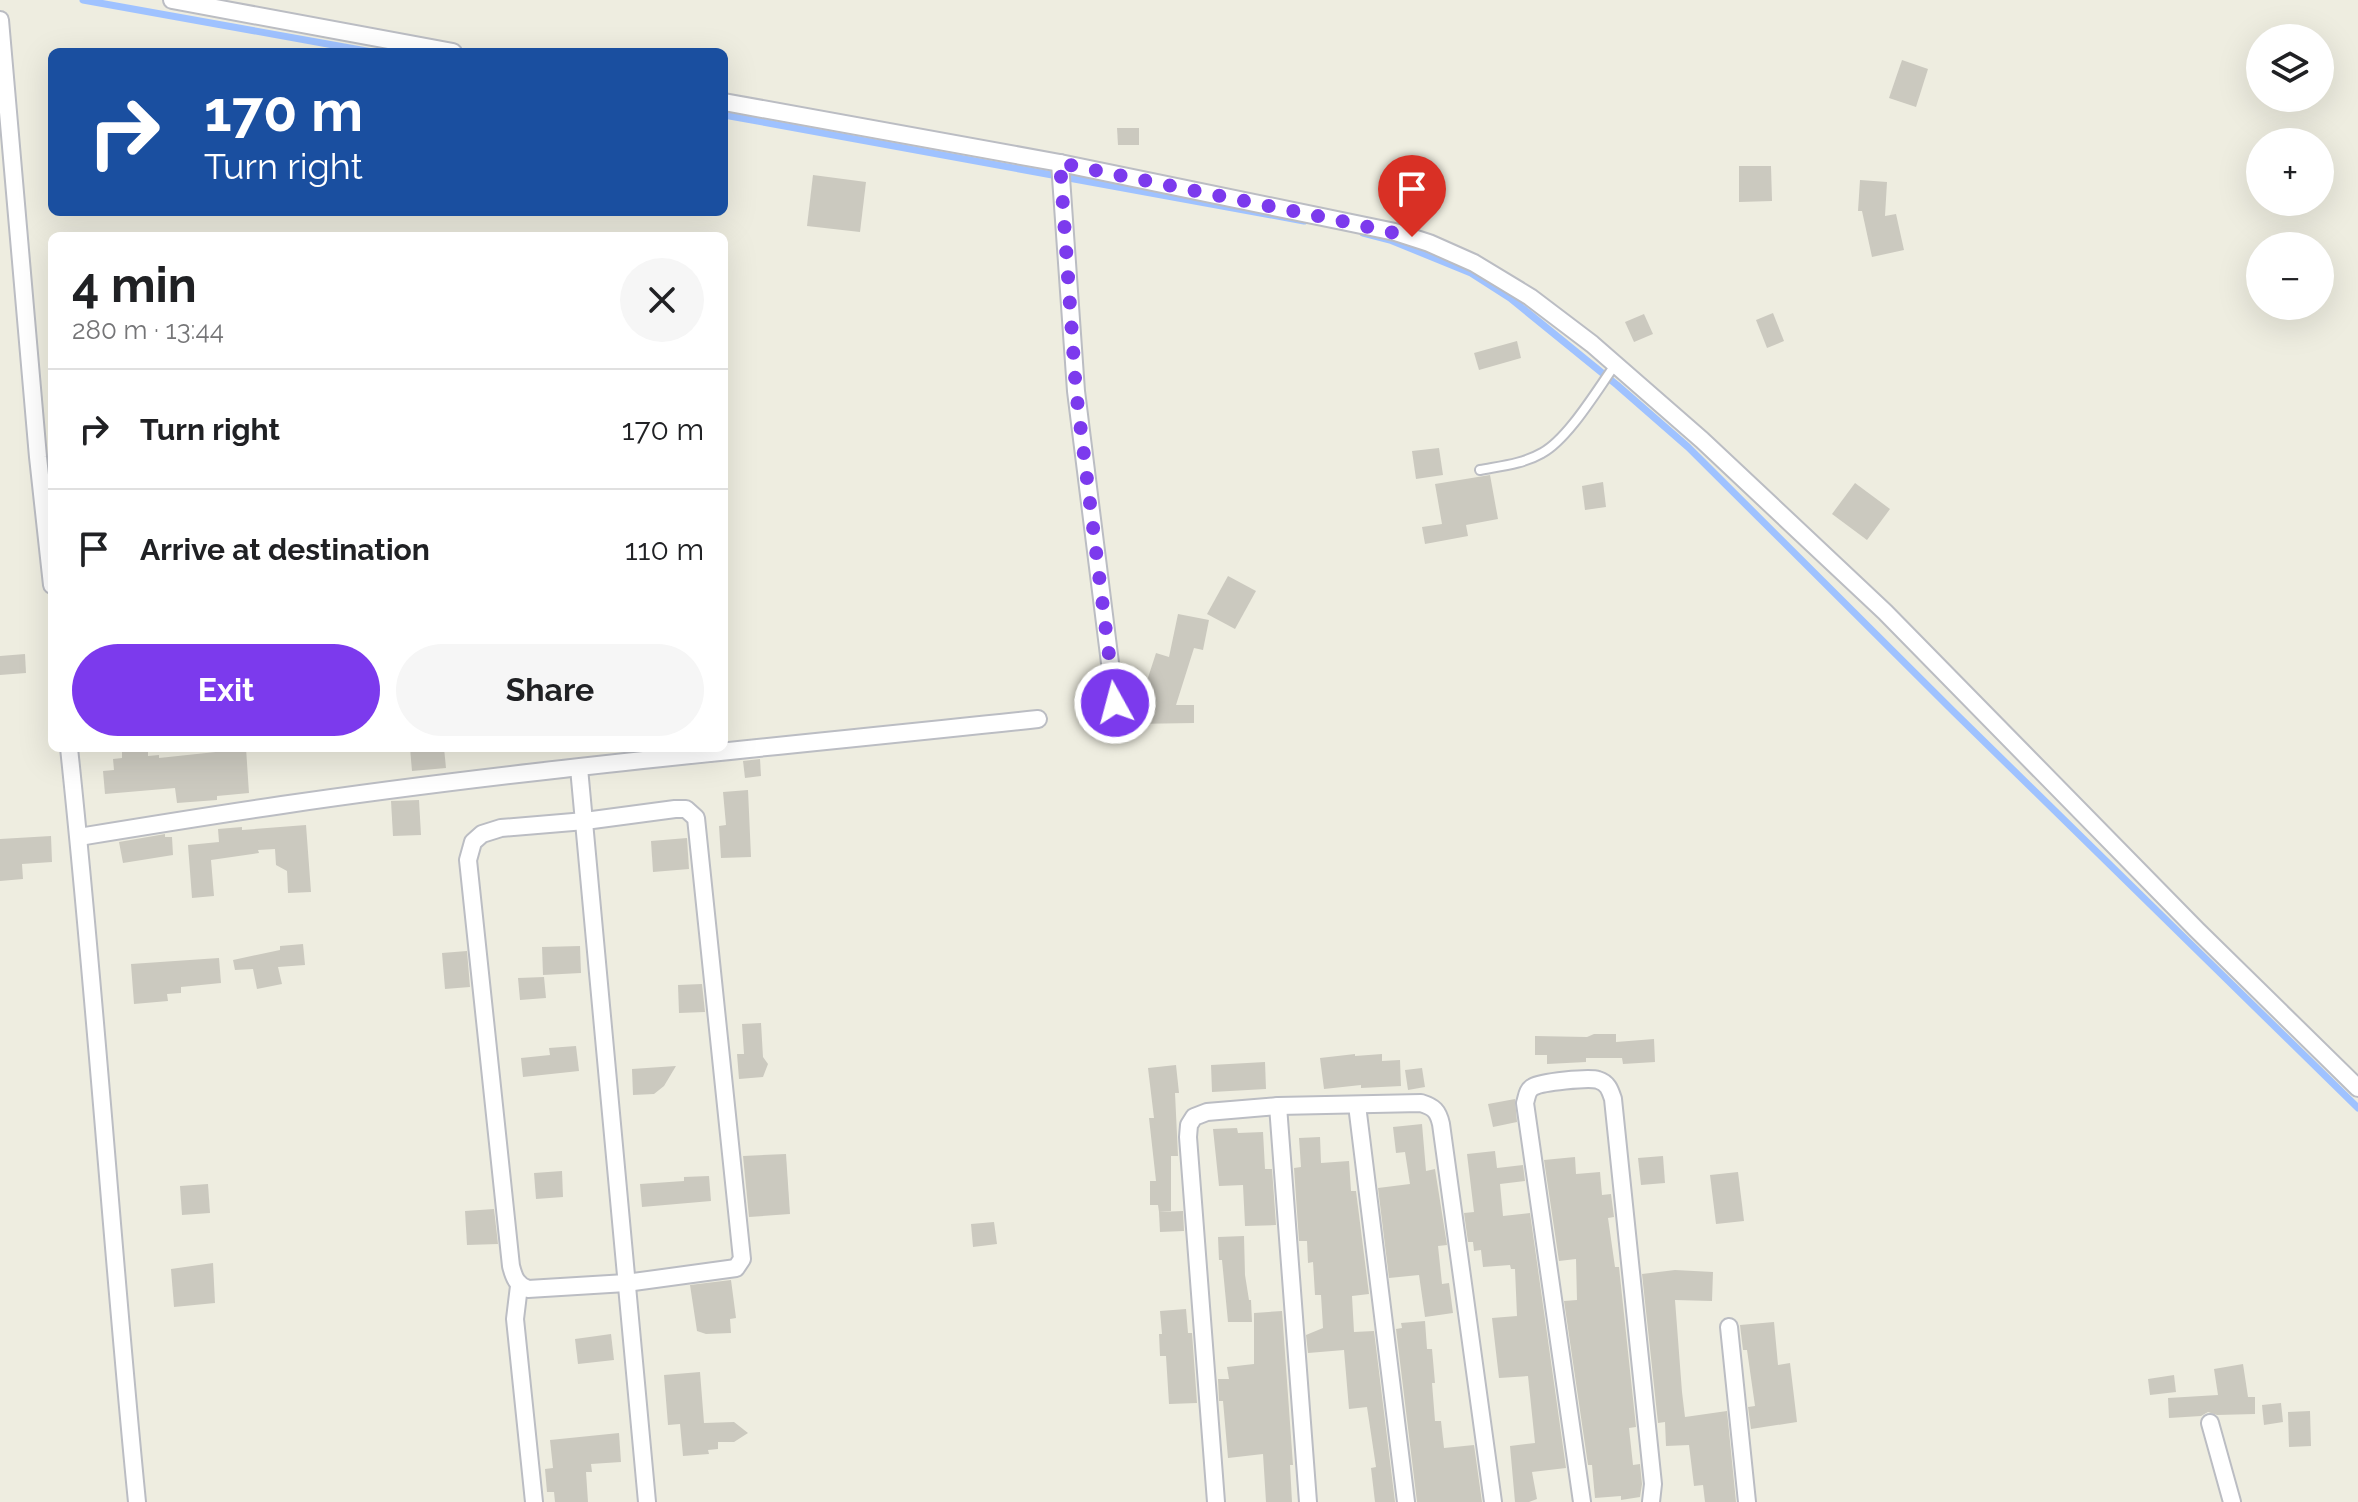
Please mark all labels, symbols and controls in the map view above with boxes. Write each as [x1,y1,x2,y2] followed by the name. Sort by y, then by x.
[2246,24,2334,320] map controls
[2246,24,2334,112] button: layers
[204,78,363,144] text: 170 m
[72,80,176,184] icon: right
[2246,128,2334,216] button: +
[204,145,363,187] text: Turn right
[1378,155,1446,237] pin
[1390,167,1434,211] icon: arrive
[2246,232,2334,320] button: −
[72,257,197,313] text: 4 min
[620,258,704,342] button: close
[72,315,224,345] text: 280 m · 13:44
[72,407,116,451] icon: right
[140,412,280,447] text: Turn right
[622,412,704,447] text: 170 m
[72,527,116,571] icon: arrive
[140,532,430,567] text: Arrive at destination
[625,532,704,567] text: 110 m
[72,644,380,736] button: Exit
[396,644,704,736] button: Share
[1073,661,1157,745] position arrow

